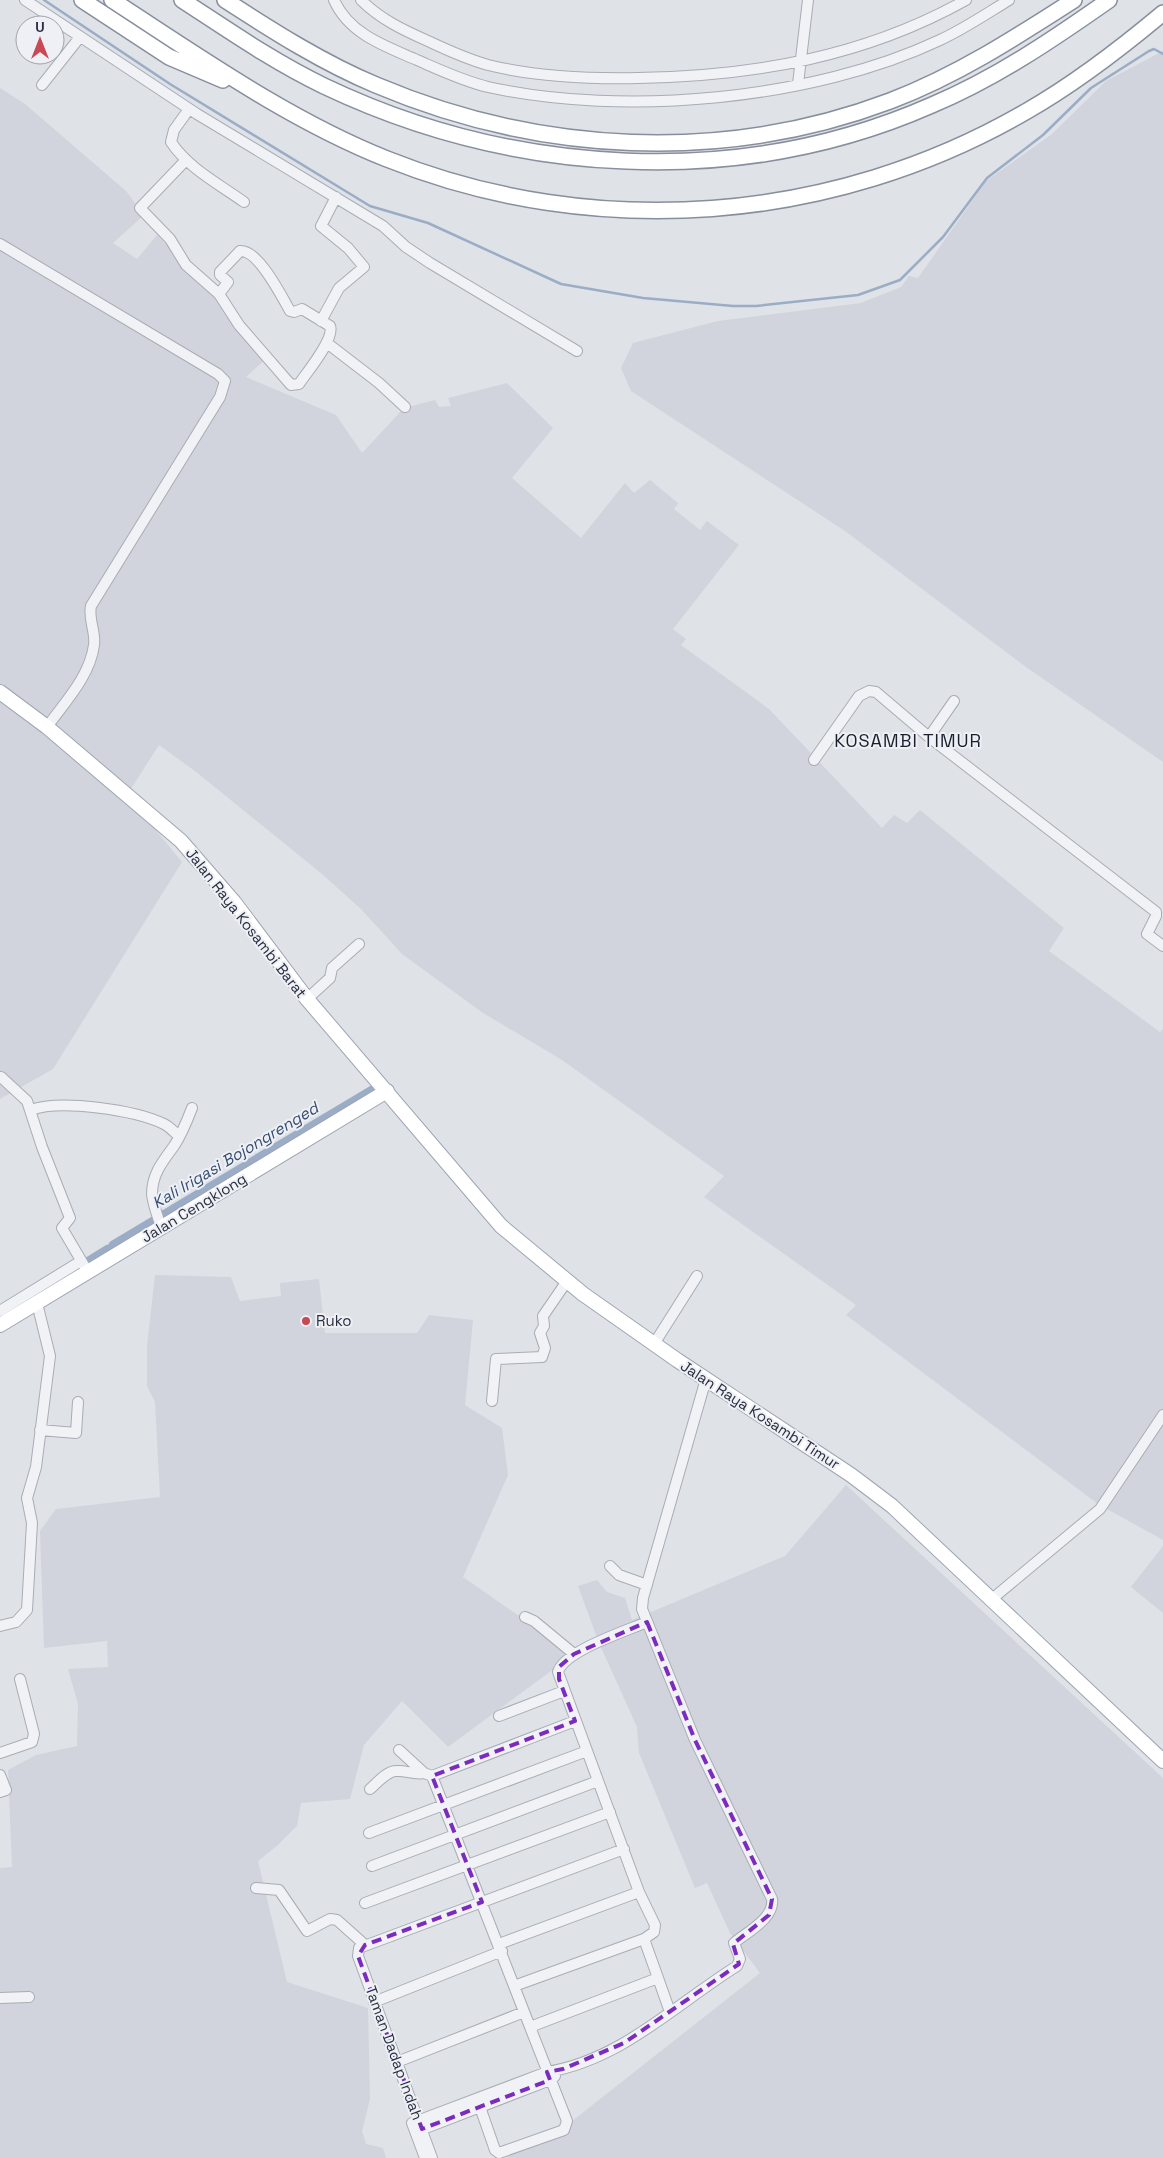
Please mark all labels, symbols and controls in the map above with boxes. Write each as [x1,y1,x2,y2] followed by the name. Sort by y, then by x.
[15,15,65,65] north arrow
[35,18,45,36] text: U
[834,729,982,752] district label: KOSAMBI TIMUR
[182,844,311,1002] street label: Jalan Raya Kosambi Barat
[148,1097,324,1213] water label: Kali Irigasi Bojongrenged
[138,1169,250,1247] street label: Jalan Cengklong
[316,1311,352,1330] place label: Ruko
[300,1315,312,1327] marker: Ruko
[677,1356,844,1473] street label: Jalan Raya Kosambi Timur
[361,1983,428,2122] street label: Taman Dadap Indah

